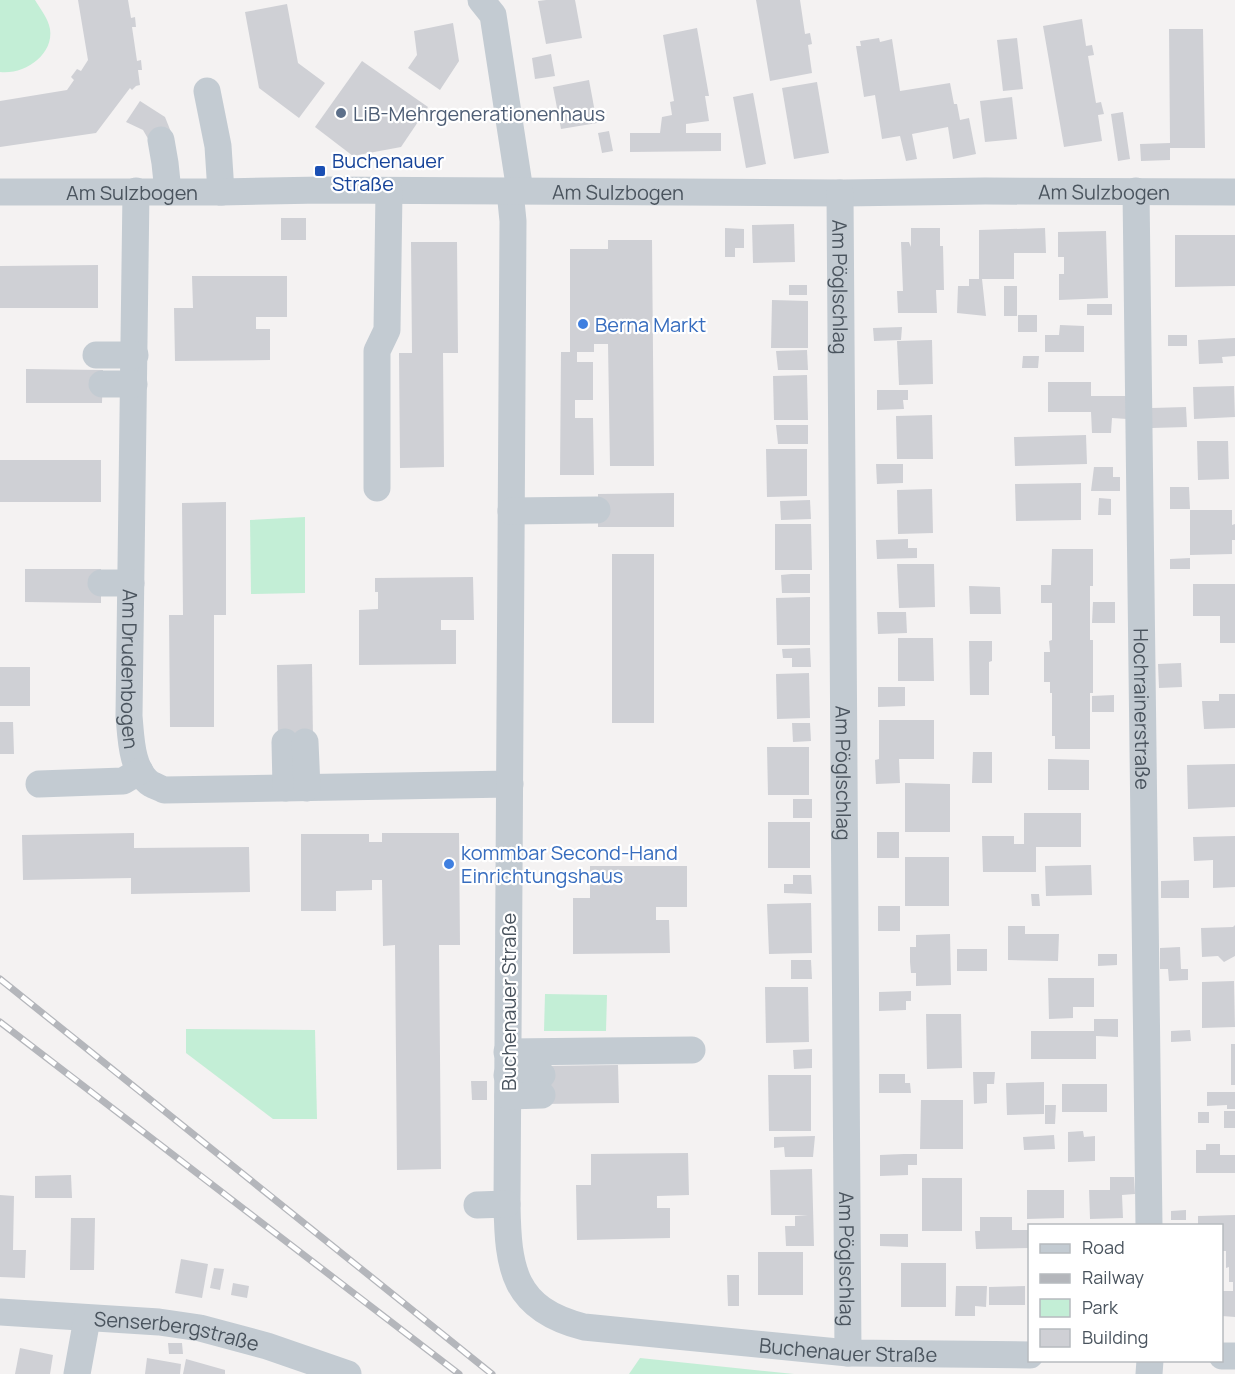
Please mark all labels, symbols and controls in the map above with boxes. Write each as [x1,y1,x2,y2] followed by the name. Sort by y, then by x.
[353,100,605,127] place label: LiB-Mehrgenerationenhaus
[334,106,348,120] marker: LiB-Mehrgenerationenhaus
[332,147,444,197] place label: Buchenauer Straße
[313,164,327,178] marker: Buchenauer Straße
[552,178,684,206] street label: Am Sulzbogen
[1038,178,1170,205] street label: Am Sulzbogen
[66,179,198,206] street label: Am Sulzbogen
[827,219,855,355] street label: Am Pöglschlag
[595,311,706,338] place label: Berna Markt
[576,317,590,331] marker: Berna Markt
[115,589,146,751] street label: Am Drudenbogen
[1128,628,1157,790] street label: Hochrainerstraße
[830,705,858,841] street label: Am Pöglschlag
[461,839,678,889] place label: kommbar Second-Hand Einrichtungshaus
[442,857,456,871] marker: kommbar Second-Hand Einrichtungshaus
[495,913,522,1091] street label: Buchenauer Straße
[833,1191,861,1327] street label: Am Pöglschlag
[1028,1224,1223,1362] legend
[1082,1235,1125,1259] text: Road
[1082,1265,1144,1289] text: Railway
[1082,1295,1119,1319] text: Park
[93,1304,262,1357] street label: Senserbergstraße
[1082,1325,1148,1349] text: Building
[758,1331,937,1367] street label: Buchenauer Straße

